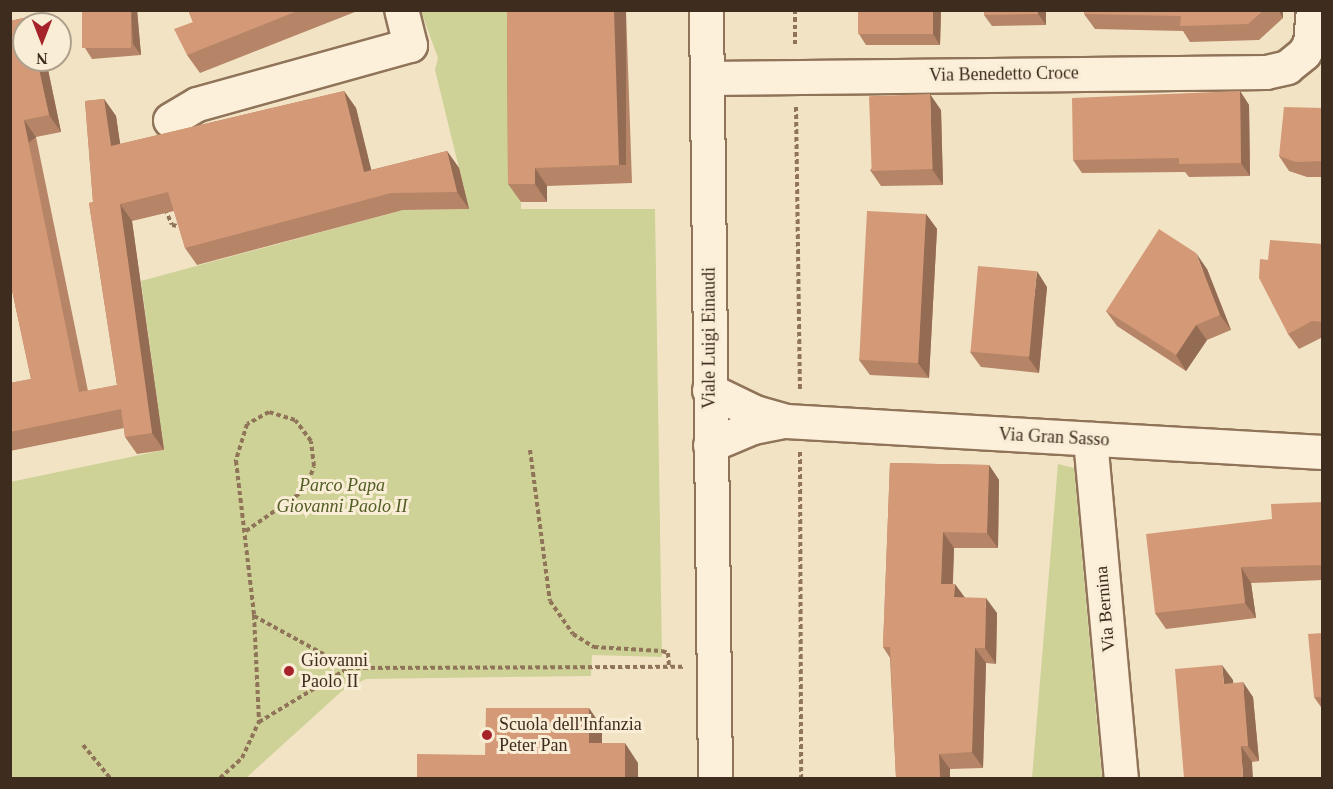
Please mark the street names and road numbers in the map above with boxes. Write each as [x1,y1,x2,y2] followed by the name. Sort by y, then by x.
[929,62,1079,86] street label: Via Benedetto Croce
[698,267,720,409] street label: Viale Luigi Einaudi
[998,423,1110,451] street label: Via Gran Sasso
[1090,565,1120,653] street label: Via Bernina

